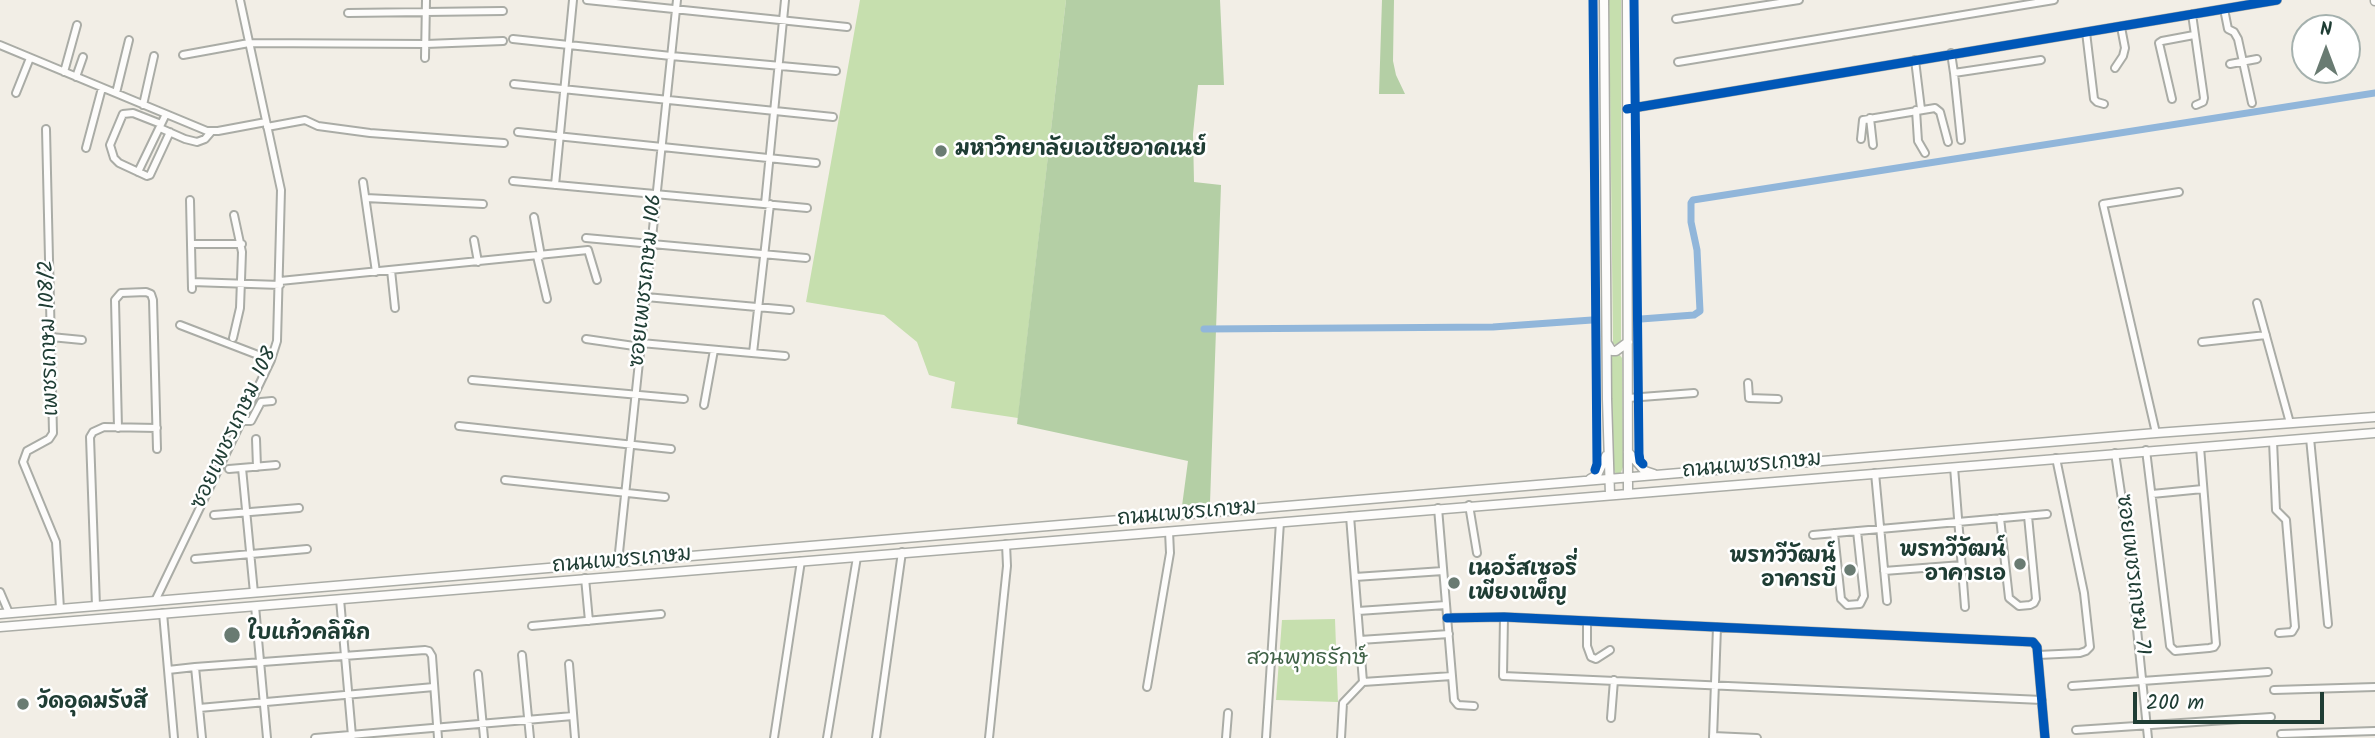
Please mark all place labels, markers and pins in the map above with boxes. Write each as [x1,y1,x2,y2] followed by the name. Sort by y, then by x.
[955,138,1206,164] place label: มหาวิทยาลัยเอเชียอาคเนย์
[933,143,949,159] marker: มหาวิทยาลัยเอเชียอาคเนย์
[1900,539,2006,589] place label: พรทวีวัฒน์ อาคารเอ
[1730,545,1836,595] place label: พรทวีวัฒน์ อาคารบี
[2012,556,2028,572] marker: พรทวีวัฒน์ อาคารเอ
[1468,558,1577,608] place label: เนอร์สเซอรี่ เพียงเพ็ญ
[1842,562,1858,578] marker: พรทวีวัฒน์ อาคารบี
[1446,575,1462,591] marker: เนอร์สเซอรี่ เพียงเพ็ญ
[248,622,370,648] place label: ใบแก้วคลินิก
[222,625,242,645] marker: ใบแก้วคลินิก
[37,691,147,717] place label: วัดอุดมรังสี
[15,696,31,712] marker: วัดอุดมรังสี

